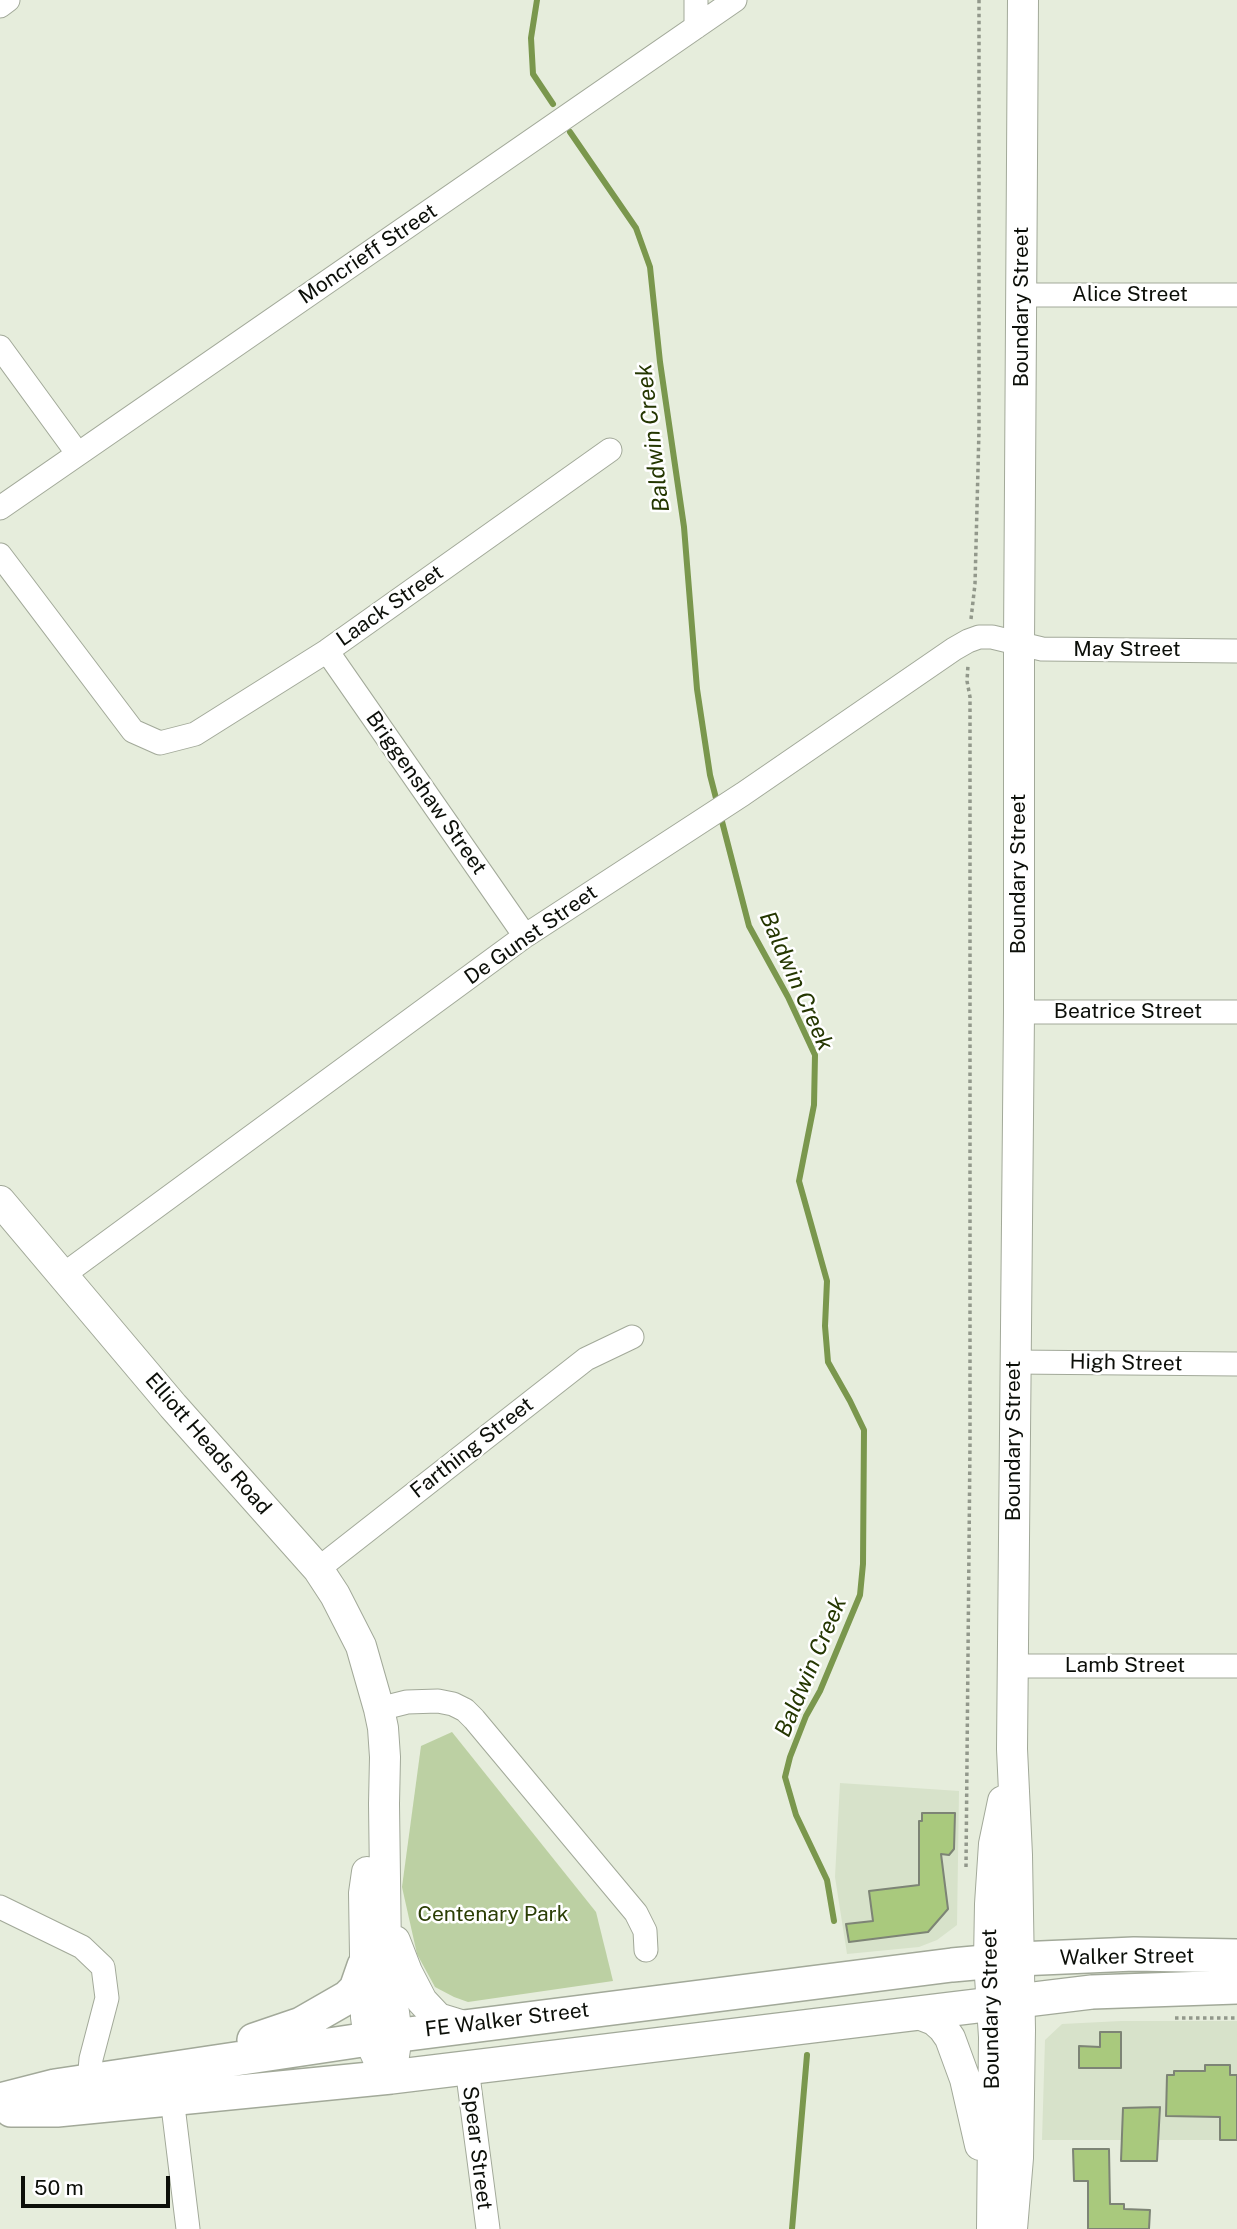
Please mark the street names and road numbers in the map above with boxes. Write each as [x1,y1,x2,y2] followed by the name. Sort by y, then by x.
[294,198,442,310] street label: Moncrieff Street
[1009,227,1035,387] street label: Boundary Street
[1072,282,1188,308] street label: Alice Street
[332,560,448,652] street label: Laack Street
[1073,637,1181,663] street label: May Street
[360,706,492,880] street label: Briggenshaw Street
[1006,794,1032,954] street label: Boundary Street
[460,880,602,990] street label: De Gunst Street
[1054,999,1202,1025] street label: Beatrice Street
[1069,1349,1183,1377] street label: High Street
[1001,1361,1027,1521] street label: Boundary Street
[140,1368,276,1520] street label: Elliott Heads Road
[406,1392,538,1504] street label: Farthing Street
[1065,1653,1185,1679] street label: Lamb Street
[977,1928,1005,2090] street label: Boundary Street
[1059,1943,1195,1971] street label: Walker Street
[423,1997,591,2043] street label: FE Walker Street
[457,2085,497,2211] street label: Spear Street

